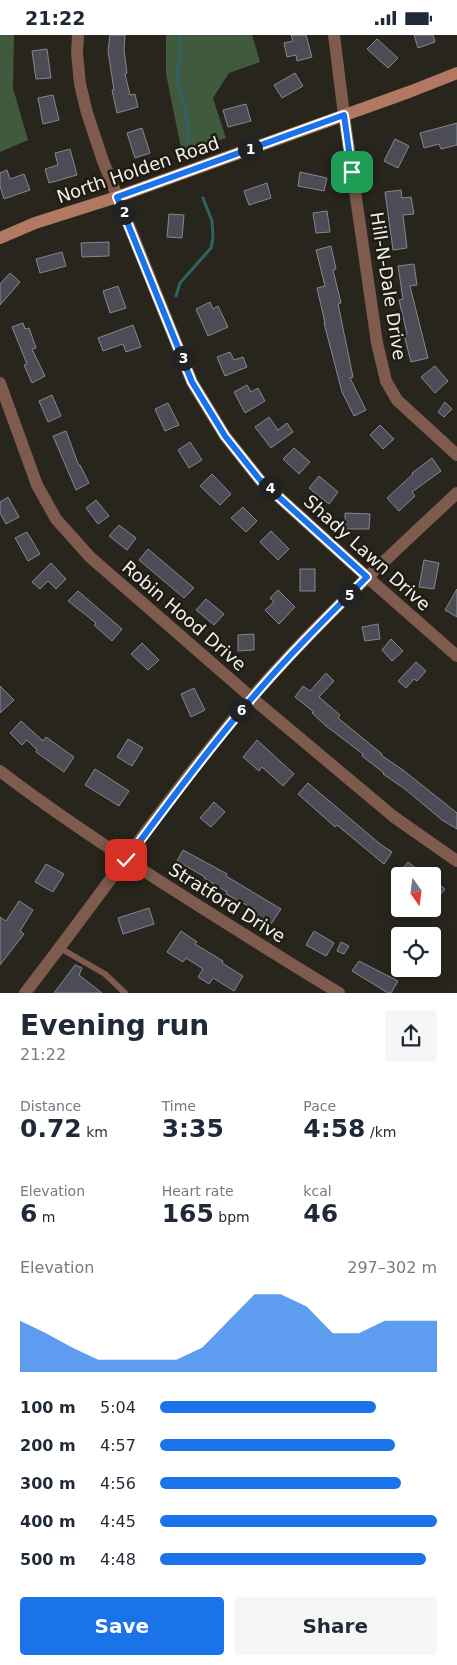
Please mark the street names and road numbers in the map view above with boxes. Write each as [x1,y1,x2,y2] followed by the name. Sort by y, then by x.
[54,132,222,207] street label: North Holden Road
[366,210,411,361] street label: Hill-N-Dale Drive
[300,490,435,615] street label: Shady Lawn Drive
[118,556,250,675] street label: Robin Hood Drive
[165,858,289,947] street label: Stratford Drive

